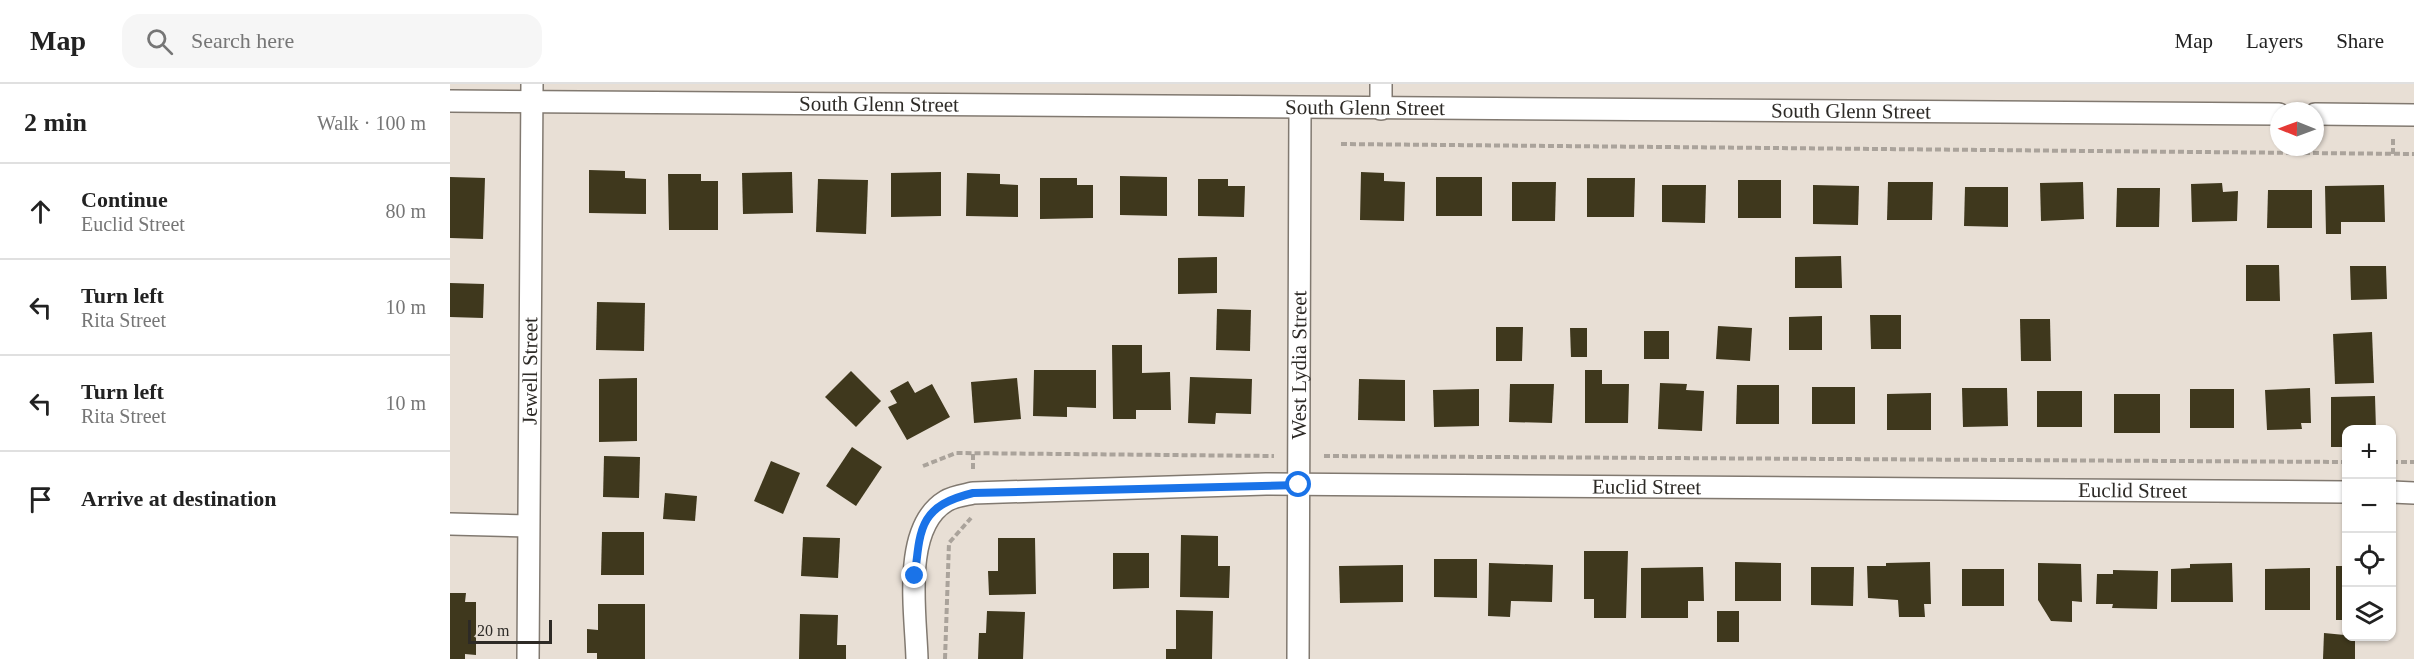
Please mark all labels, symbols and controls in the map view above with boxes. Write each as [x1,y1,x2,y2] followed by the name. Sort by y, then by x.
[122,14,542,68] search box
[30,25,86,56] text: Map
[143,25,176,58] icon: search
[191,28,294,53] text: Search here
[2175,29,2213,53] text: Map
[2246,29,2303,53] text: Layers
[2336,29,2384,53] text: Share
[799,91,959,117] street label: South Glenn Street
[1285,95,1445,120] street label: South Glenn Street
[1771,98,1931,124] street label: South Glenn Street
[2270,102,2324,156] north arrow
[24,108,87,137] text: 2 min
[317,112,426,134] text: Walk · 100 m
[81,187,168,212] text: Continue
[24,195,57,228] icon: ahead
[385,200,426,222] text: 80 m
[81,213,185,235] text: Euclid Street
[81,283,164,308] text: Turn left
[1287,290,1311,439] street label: West Lydia Street
[24,291,57,324] icon: left
[385,296,426,318] text: 10 m
[81,309,166,331] text: Rita Street
[518,317,542,425] street label: Jewell Street
[81,379,164,404] text: Turn left
[24,387,57,420] icon: left
[385,392,426,414] text: 10 m
[81,405,166,427] text: Rita Street
[2342,425,2396,641] map controls
[2342,425,2396,479] button: +
[1285,471,1311,497] route start
[1592,474,1701,499] street label: Euclid Street
[2078,478,2187,503] street label: Euclid Street
[2342,479,2396,533] button: −
[24,483,57,516] icon: arrive
[81,486,277,511] text: Arrive at destination
[2342,533,2396,587] button: locate
[901,562,927,588] route end
[2342,587,2396,641] button: layers
[468,617,552,644] scale bar
[477,622,509,639] text: 20 m

